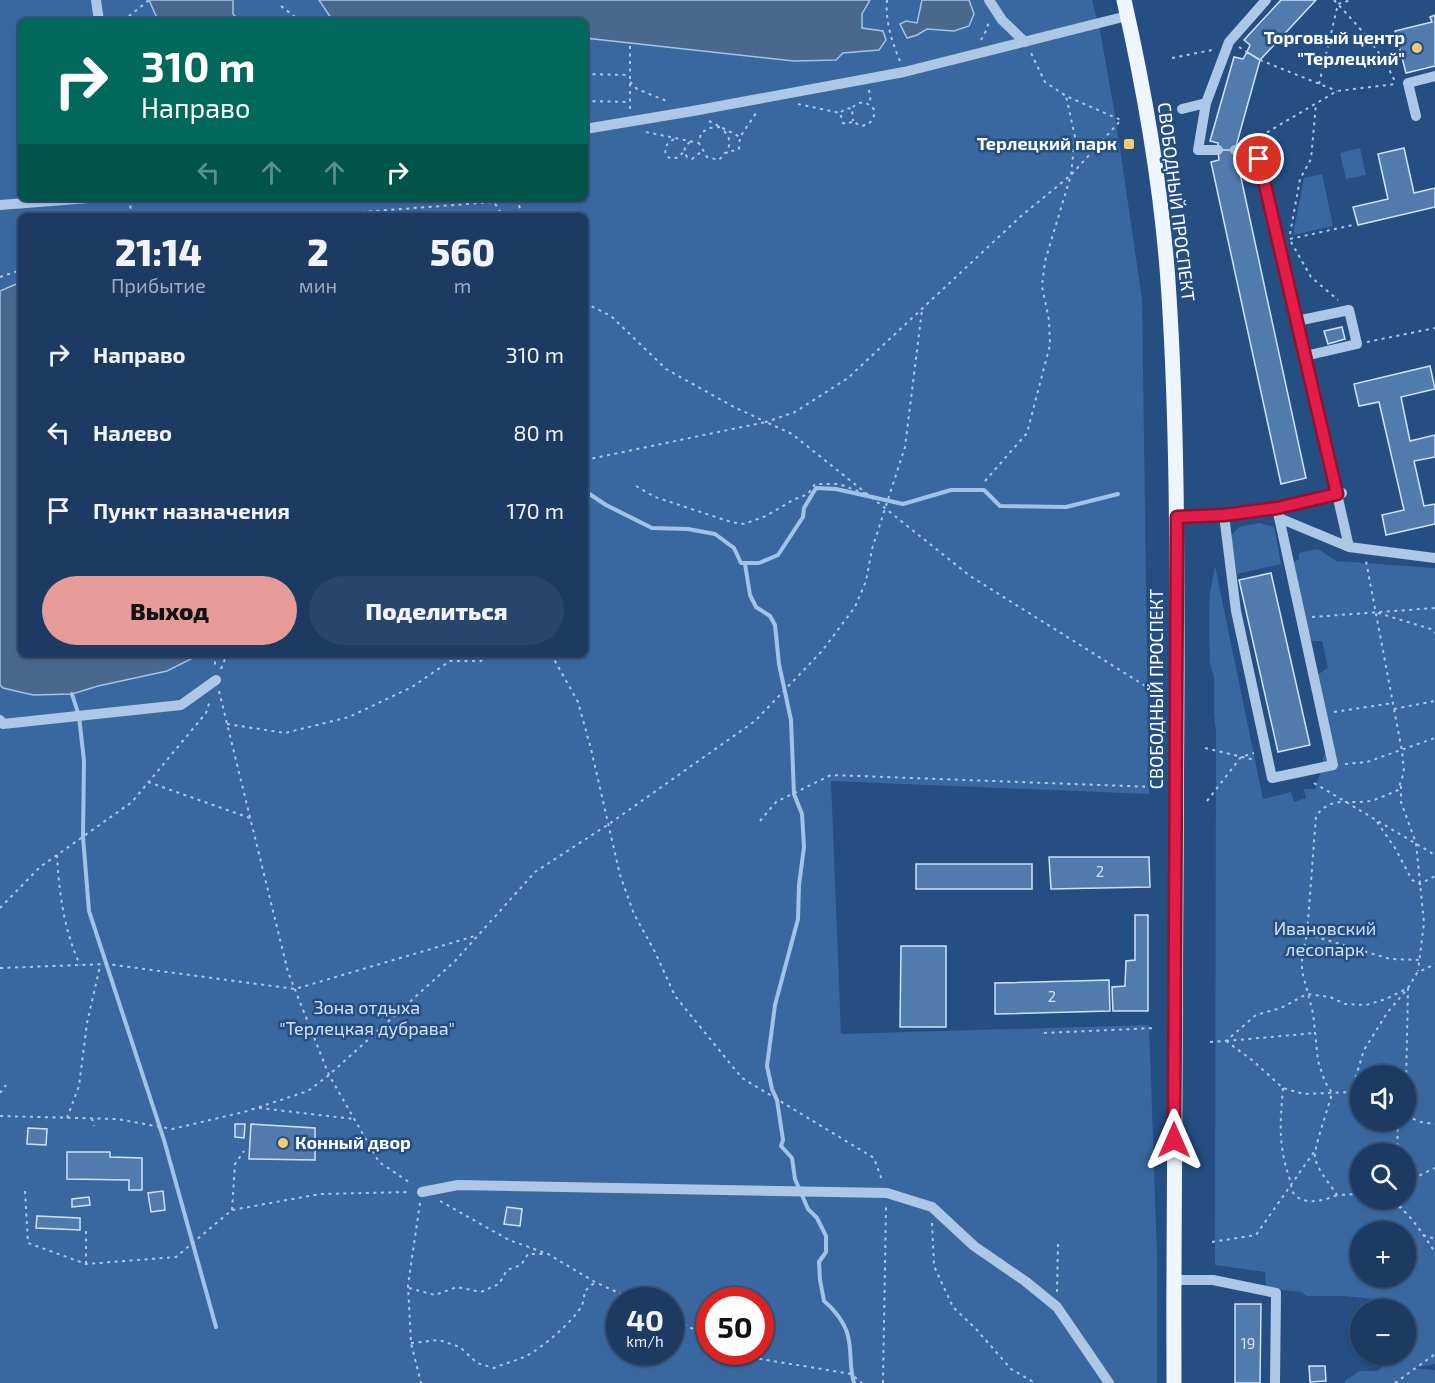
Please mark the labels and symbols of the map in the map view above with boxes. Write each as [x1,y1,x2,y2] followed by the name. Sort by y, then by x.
[1264,26,1405,69] place label: Торговый центр "Терлецкий"
[1410,41,1424,55] marker: Торговый центр "Терлецкий"
[1154,101,1200,303] street label: СВОБОДНЫЙ ПРОСПЕКТ
[977,132,1117,154] place label: Терлецкий парк
[1233,133,1284,184] pin
[1122,137,1136,151] marker: Терлецкий парк
[1145,588,1167,789] street label: СВОБОДНЫЙ ПРОСПЕКТ
[1096,862,1104,880] house number: 2
[1274,917,1376,960] park label: Ивановский лесопарк
[1048,987,1056,1005] house number: 2
[279,996,455,1039] park label: Зона отдыха "Терлецкая дубрава"
[1142,1108,1206,1172] position arrow
[295,1131,411,1153] place label: Конный двор
[276,1136,290,1150] marker: Конный двор
[696,1287,774,1365] speed limit sign: 50
[1241,1334,1255,1352] house number: 19

